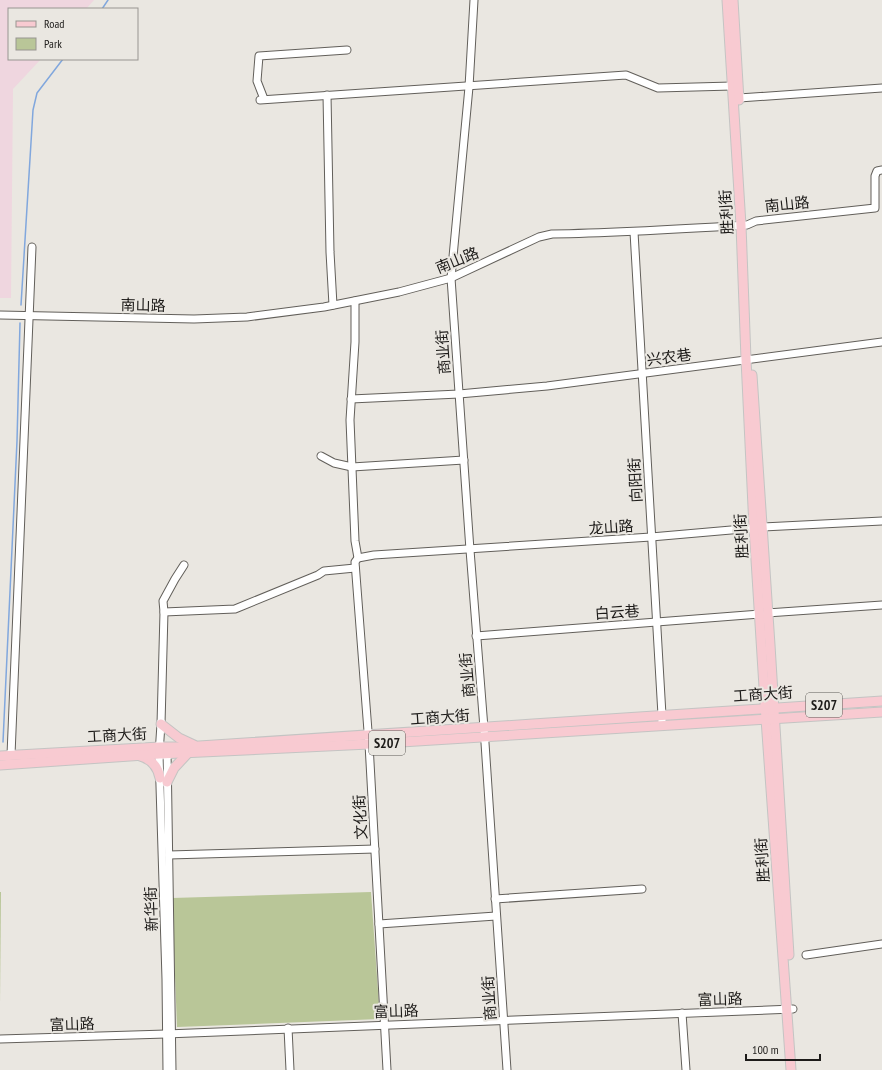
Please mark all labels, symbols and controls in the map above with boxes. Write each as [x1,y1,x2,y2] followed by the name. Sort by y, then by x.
[8,8,138,60] legend
[44,16,64,31] text: Road
[44,36,62,51] text: Park
[715,189,737,235] street label: 胜利街
[764,192,810,216] street label: 南山路
[433,243,481,277] street label: 南山路
[120,295,166,315] street label: 南山路
[432,329,454,375] street label: 商业街
[645,344,693,370] street label: 兴农巷
[624,457,646,503] street label: 向阳街
[730,513,752,559] street label: 胜利街
[588,516,634,538] street label: 龙山路
[594,601,640,623] street label: 白云巷
[456,652,478,698] street label: 商业街
[732,682,794,706] street label: 工商大街
[806,693,842,717] road number: S207
[409,705,471,729] street label: 工商大街
[87,724,147,746] street label: 工商大街
[369,731,405,755] road number: S207
[349,794,371,840] street label: 文化街
[751,837,773,883] street label: 胜利街
[141,886,161,932] street label: 新华街
[478,975,500,1021] street label: 商业街
[697,989,743,1009] street label: 富山路
[373,1001,419,1021] street label: 富山路
[49,1014,95,1034] street label: 富山路
[746,1036,820,1062] scale bar
[752,1042,779,1057] text: 100 m

